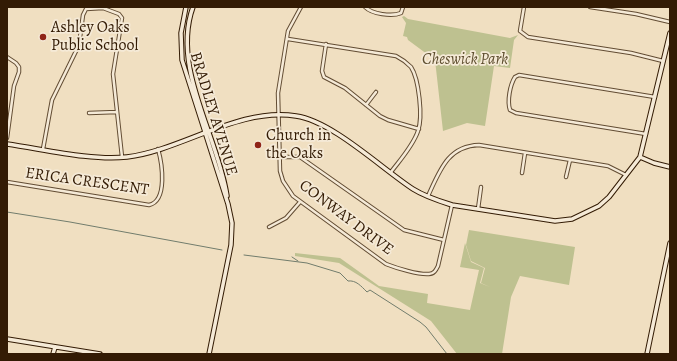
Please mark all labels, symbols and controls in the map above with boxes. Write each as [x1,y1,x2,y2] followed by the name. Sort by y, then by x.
[51,18,138,56] place label: Ashley Oaks Public School
[38,32,48,42] marker: Ashley Oaks Public School
[185,50,241,178] street label: BRADLEY AVENUE
[422,50,508,70] park label: Cheswick Park
[266,126,331,164] place label: Church in the Oaks
[253,140,263,150] marker: Church in the Oaks
[24,164,150,200] street label: ERICA CRESCENT
[295,176,397,260] street label: CONWAY DRIVE

